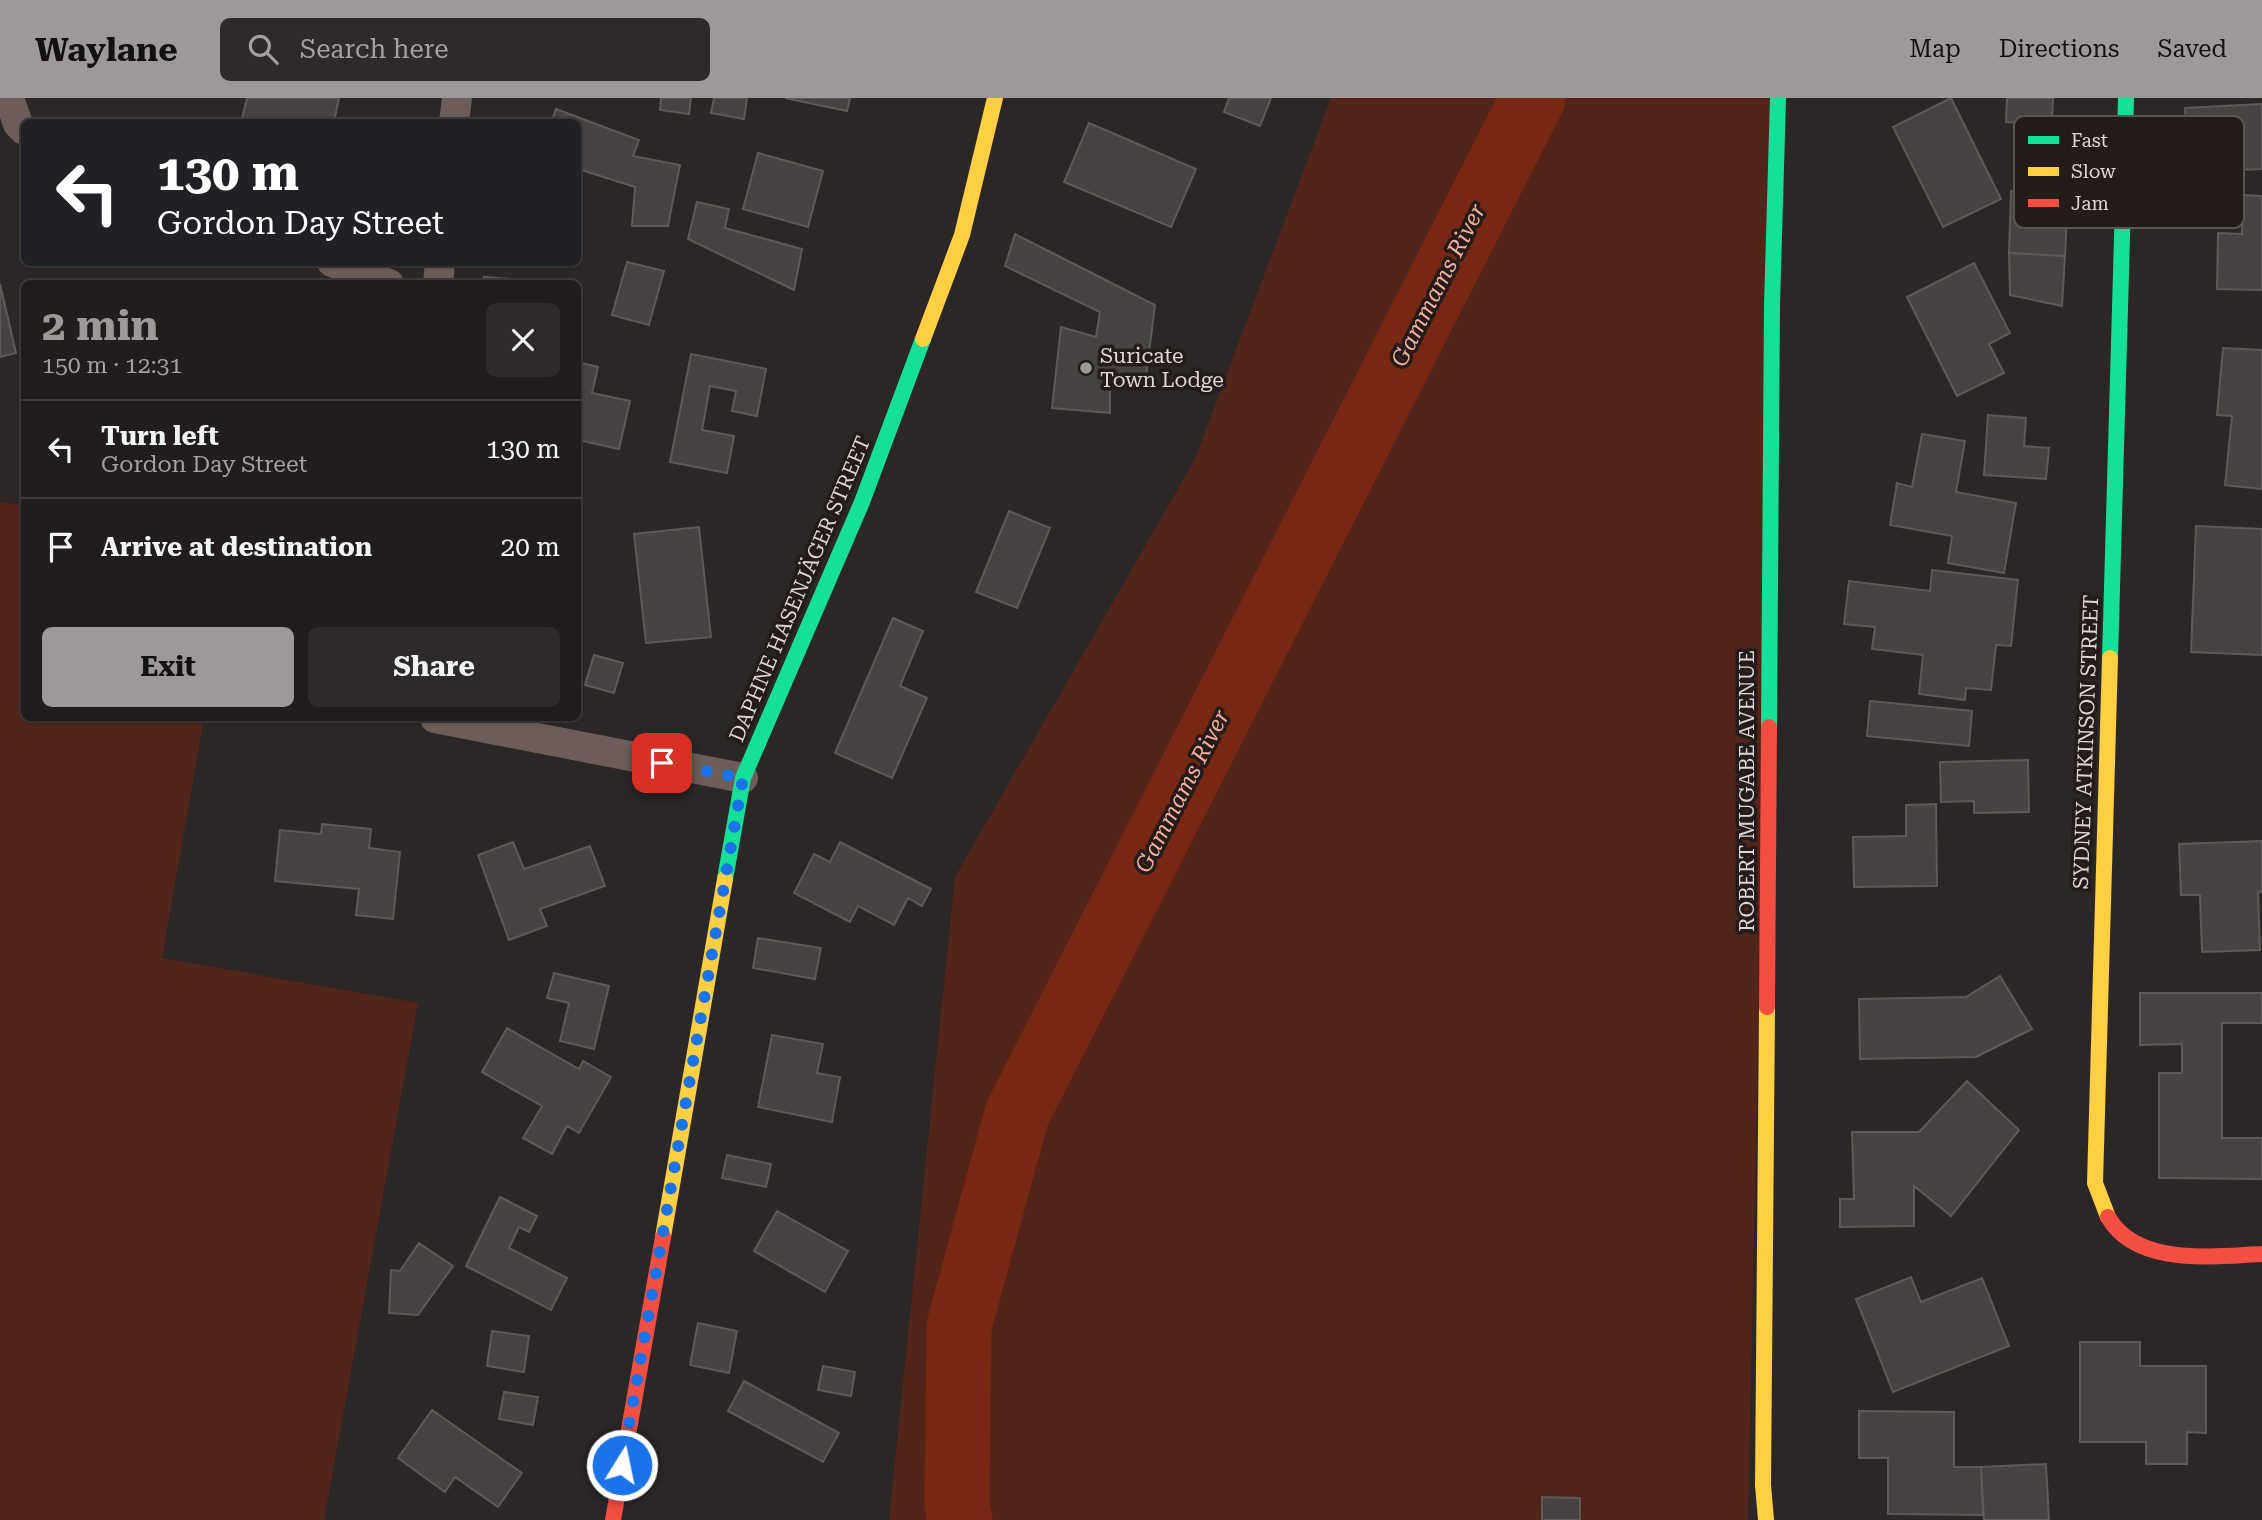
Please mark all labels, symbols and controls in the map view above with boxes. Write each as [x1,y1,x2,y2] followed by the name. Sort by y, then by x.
[220,18,710,81] search box
[35,30,178,69] text: Waylane
[244,30,282,68] icon: search
[300,34,449,64] text: Search here
[1909,35,1961,63] text: Map
[1999,35,2119,63] text: Directions
[2157,35,2227,63] text: Saved
[2014,116,2244,228] legend
[2071,129,2108,152] text: Fast
[157,145,299,202] text: 130 m
[42,147,133,238] icon: left
[2071,160,2116,183] text: Slow
[2071,192,2109,215] text: Jam
[1386,199,1491,371] water label: Gammams River
[157,204,444,242] text: Gordon Day Street
[42,301,159,350] text: 2 min
[486,303,560,377] button: close
[1100,344,1224,392] place label: Suricate Town Lodge
[42,352,182,379] text: 150 m · 12:31
[1078,360,1094,376] marker: Suricate Town Lodge
[101,421,219,451] text: Turn left
[42,430,80,468] icon: left
[725,433,875,745] street label: DAPHNE HASENJÄGER STREET
[486,434,560,464] text: 130 m
[101,451,307,478] text: Gordon Day Street
[42,528,80,566] icon: arrive
[101,532,372,562] text: Arrive at destination
[501,532,560,562] text: 20 m
[2069,594,2103,890] street label: SYDNEY ATKINSON STREET
[42,627,294,707] button: Exit
[308,627,560,707] button: Share
[1735,650,1759,932] street label: ROBERT MUGABE AVENUE
[1130,705,1235,877] water label: Gammams River
[632,733,692,793] pin
[643,744,681,782] icon: arrive
[585,1428,659,1502] position arrow

